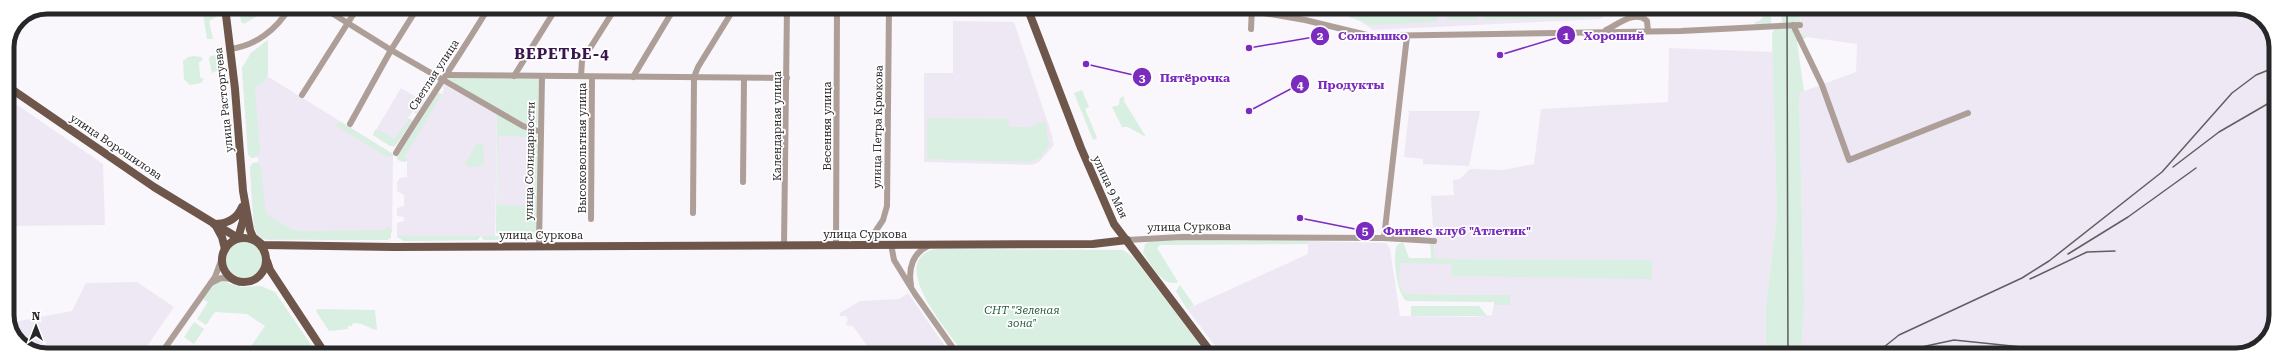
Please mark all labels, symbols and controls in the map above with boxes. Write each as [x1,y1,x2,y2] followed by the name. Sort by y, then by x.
[1556,23,1652,47] callout: Хороший
[1310,24,1416,48] callout: Солнышко
[1317,29,1324,43] text: 2
[1338,29,1408,43] text: Солнышко
[1563,29,1570,43] text: 1
[1584,29,1644,43] text: Хороший
[406,37,462,113] street label: Светлая улица
[514,45,610,63] district label: ВЕРЕТЬЕ-4
[212,47,236,153] street label: улица Расторгуева
[870,65,886,189] street label: улица Петра Крюкова
[1132,65,1238,89] callout: Пятёрочка
[771,71,784,181] street label: Календарная улица
[1139,71,1146,85] text: 3
[1160,71,1230,85] text: Пятёрочка
[1290,72,1392,96] callout: Продукты
[1297,78,1304,92] text: 4
[1318,78,1384,92] text: Продукты
[821,82,834,170] street label: Весенняя улица
[576,83,589,213] street label: Высоковольтная улица
[522,101,538,221] street label: улица Солидарности
[68,111,164,183] street label: улица Ворошилова
[1090,153,1130,221] street label: улица 9 Мая
[1355,219,1539,243] callout: Фитнес клуб "Атлетик"
[1147,220,1231,234] street label: улица Суркова
[1362,224,1369,238] text: 5
[1383,224,1531,238] text: Фитнес клуб "Атлетик"
[823,228,907,241] street label: улица Суркова
[499,229,583,242] street label: улица Суркова
[984,304,1060,330] park label: СНТ "Зеленая зона"
[16,306,56,346] north arrow
[32,310,41,323] text: N

